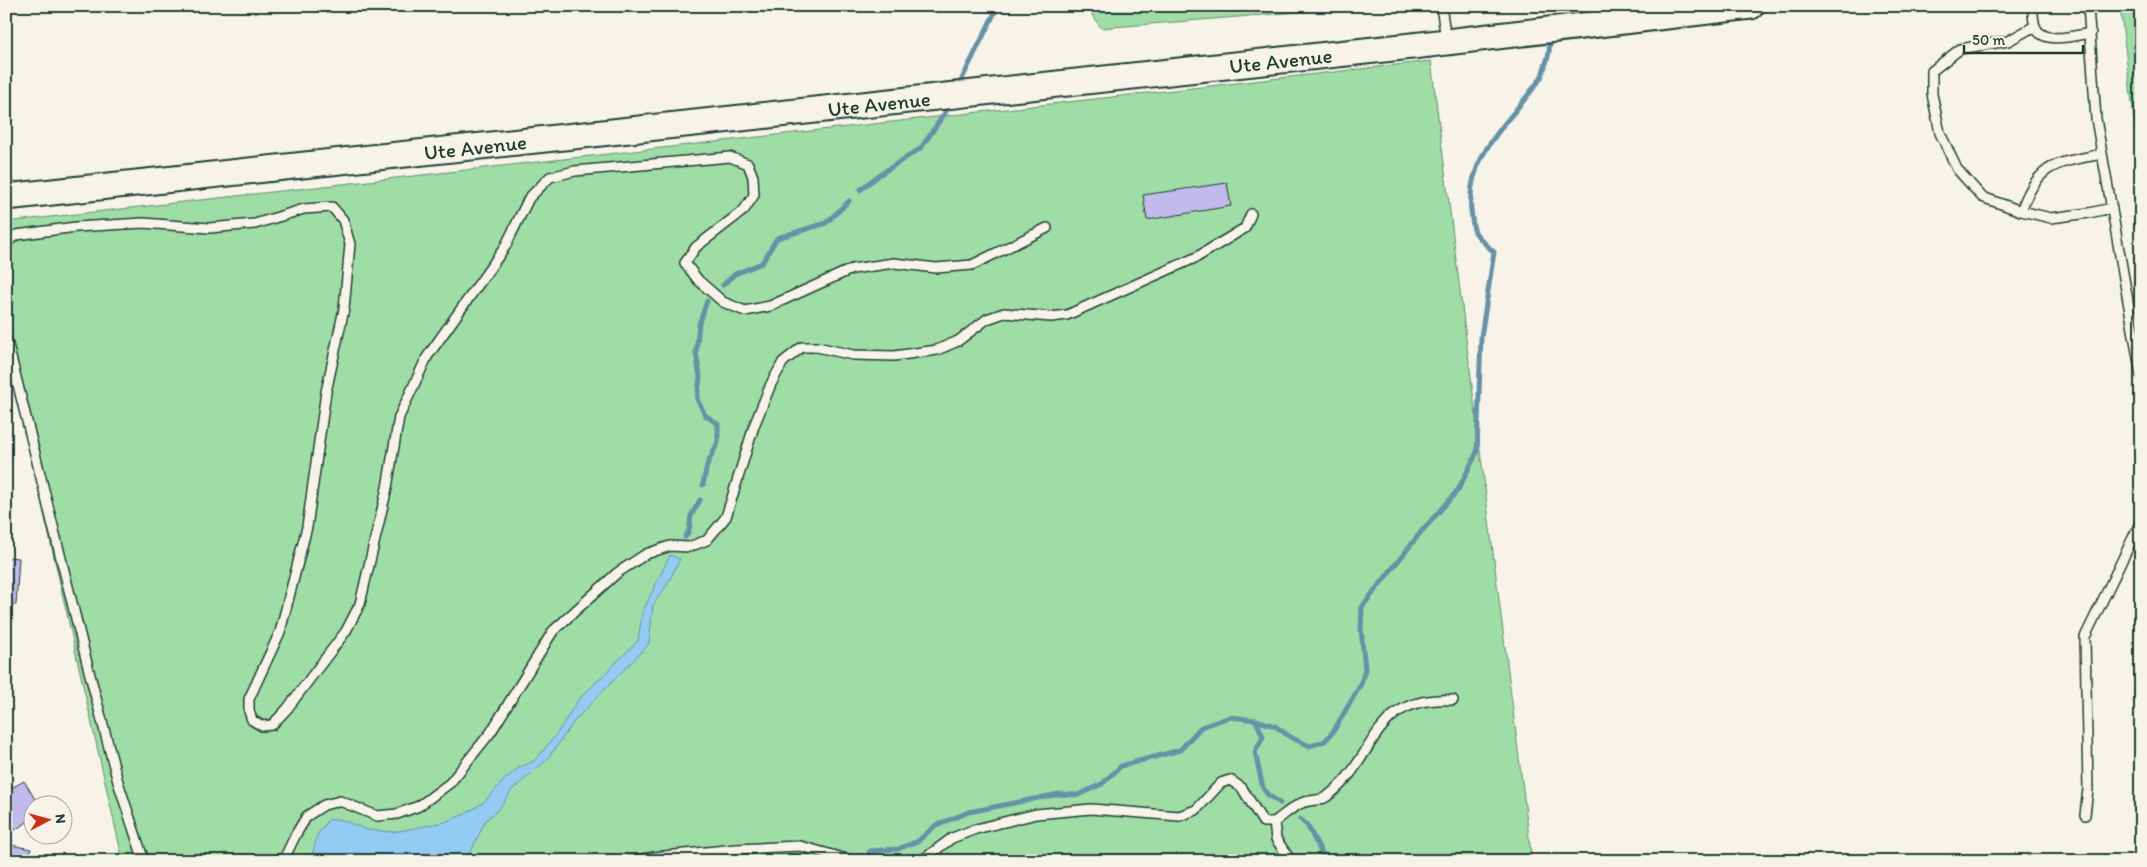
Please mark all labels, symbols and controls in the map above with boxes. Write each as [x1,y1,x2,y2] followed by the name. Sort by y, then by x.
[1964,22,2083,54] scale bar
[1972,31,2005,49] text: 50 m
[1228,42,1333,78] street label: Ute Avenue
[826,85,932,121] street label: Ute Avenue
[423,129,528,165] street label: Ute Avenue
[22,794,72,844] north arrow
[51,813,69,824] text: N

